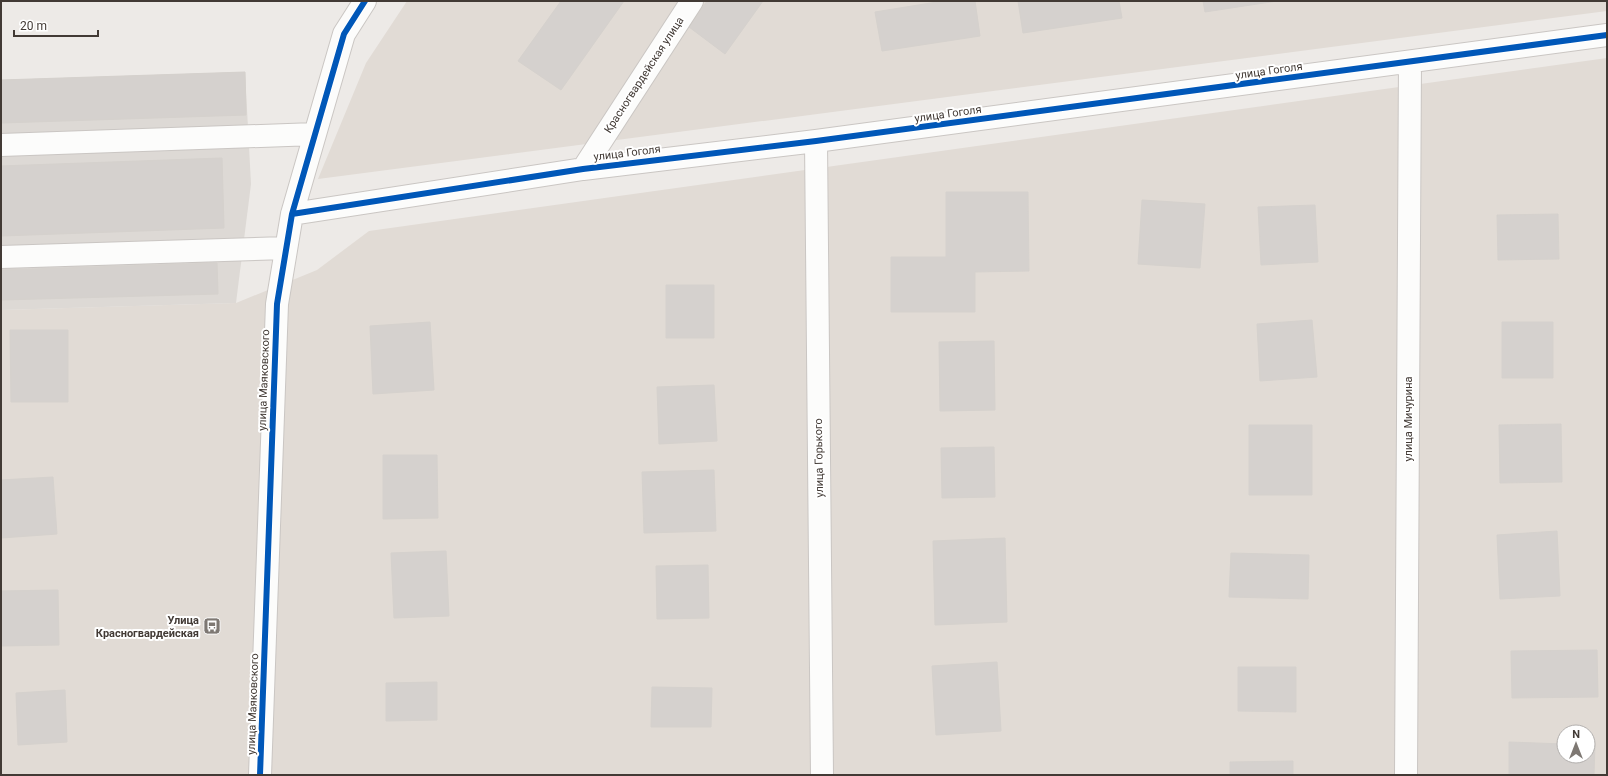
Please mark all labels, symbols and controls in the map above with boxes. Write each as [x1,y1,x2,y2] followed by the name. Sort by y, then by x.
[14,12,98,38] scale bar
[602,14,686,136] street label: Красногвардейская улица
[20,19,47,33] text: 20 m
[1235,60,1303,82] street label: улица Гоголя
[914,103,982,125] street label: улица Гоголя
[593,142,661,164] street label: улица Гоголя
[256,329,272,431] street label: улица Маяковского
[1402,377,1415,461] street label: улица Мичурина
[812,418,826,498] street label: улица Горького
[96,614,199,640] place label: Улица Красногвардейская
[202,616,222,636] bus stop icon: Улица Красногвардейская
[245,653,261,755] street label: улица Маяковского
[1556,724,1596,764] north arrow
[1572,728,1580,741] text: N

